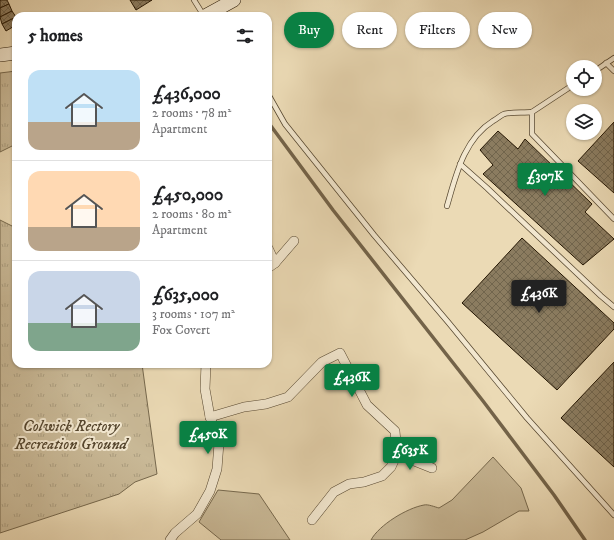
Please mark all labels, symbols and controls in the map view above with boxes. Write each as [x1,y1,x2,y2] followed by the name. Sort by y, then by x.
[284,12,334,48] chip: Buy
[342,12,397,48] chip: Rent
[405,12,470,48] chip: Filters
[478,12,532,48] chip: New
[28,25,83,47] text: 5 homes
[234,25,256,47] icon: filters
[566,60,602,140] map controls
[566,60,602,96] button: locate
[152,83,221,105] text: £436,000
[60,86,108,134] icon: home
[566,104,602,140] button: layers
[152,105,231,121] text: 2 rooms · 78 m²
[152,121,207,137] text: Apartment
[517,163,573,197] pin: £307K
[527,168,563,184] text: £307K
[152,184,223,206] text: £450,000
[60,187,108,235] icon: home
[152,206,231,222] text: 2 rooms · 80 m²
[152,222,207,238] text: Apartment
[511,280,567,314] pin: £436K
[152,284,219,306] text: £635,000
[520,285,558,301] text: £436K
[60,287,108,335] icon: home
[152,306,235,322] text: 3 rooms · 107 m²
[152,322,210,338] text: Fox Covert
[324,364,380,398] pin: £436K
[333,369,371,385] text: £436K
[14,416,130,454] park label: Colwick Rectory Recreation Ground
[180,421,236,455] pin: £450K
[189,426,228,442] text: £450K
[382,437,438,471] pin: £635K
[392,442,428,458] text: £635K

